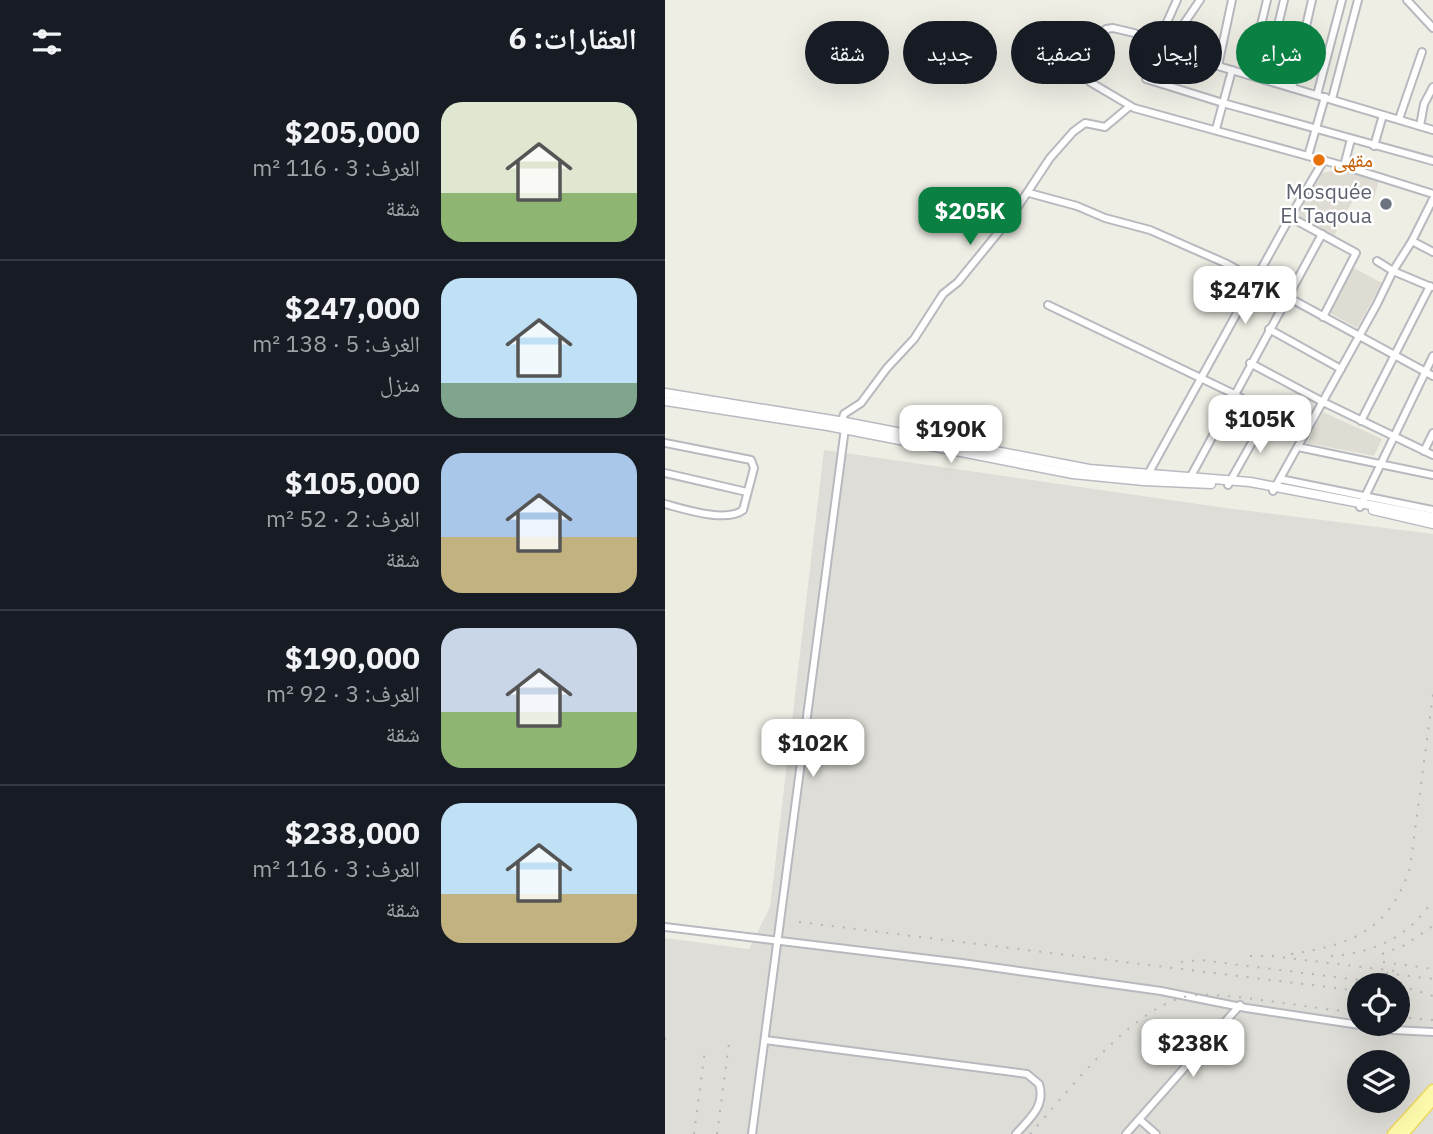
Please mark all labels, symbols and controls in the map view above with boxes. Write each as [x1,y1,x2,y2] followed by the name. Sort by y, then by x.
[509,18,637,57] text: العقارات: 6
[805,21,889,84] chip: شقة
[903,21,997,84] chip: جديد
[1011,21,1115,84] chip: تصفية
[1129,21,1222,84] chip: إيجار
[1236,21,1326,84] chip: شراء
[28,23,66,61] icon: filters
[285,112,420,151] text: $205,000
[497,130,581,214] icon: home
[1333,145,1373,173] place label: مقهى
[252,152,420,182] text: الغرف: 3 · 116 m²
[1311,152,1327,168] marker: مقهى
[1280,177,1372,229] place label: Mosquée El Taqoua
[921,188,1019,247] pin: $205K
[386,192,420,222] text: شقة
[934,195,1006,225] text: $205K
[1378,196,1394,212] marker: Mosquée El Taqoua
[1196,266,1294,326] pin: $247K
[1209,274,1281,304] text: $247K
[285,288,420,327] text: $247,000
[497,306,581,390] icon: home
[252,328,420,358] text: الغرف: 5 · 138 m²
[380,368,420,398] text: منزل
[1211,396,1309,455] pin: $105K
[1224,403,1296,433] text: $105K
[902,406,1000,465] pin: $190K
[915,413,987,443] text: $190K
[285,463,420,502] text: $105,000
[497,481,581,565] icon: home
[266,503,420,533] text: الغرف: 2 · 52 m²
[386,543,420,573] text: شقة
[285,638,420,677] text: $190,000
[497,656,581,740] icon: home
[266,678,420,708] text: الغرف: 3 · 92 m²
[386,718,420,748] text: شقة
[764,720,862,779] pin: $102K
[777,727,849,757] text: $102K
[285,813,420,852] text: $238,000
[497,831,581,915] icon: home
[252,853,420,883] text: الغرف: 3 · 116 m²
[386,893,420,923] text: شقة
[1347,973,1410,1113] map controls
[1347,973,1410,1036] button: locate
[1144,1020,1242,1079] pin: $238K
[1157,1027,1229,1057] text: $238K
[1347,1050,1410,1113] button: layers

